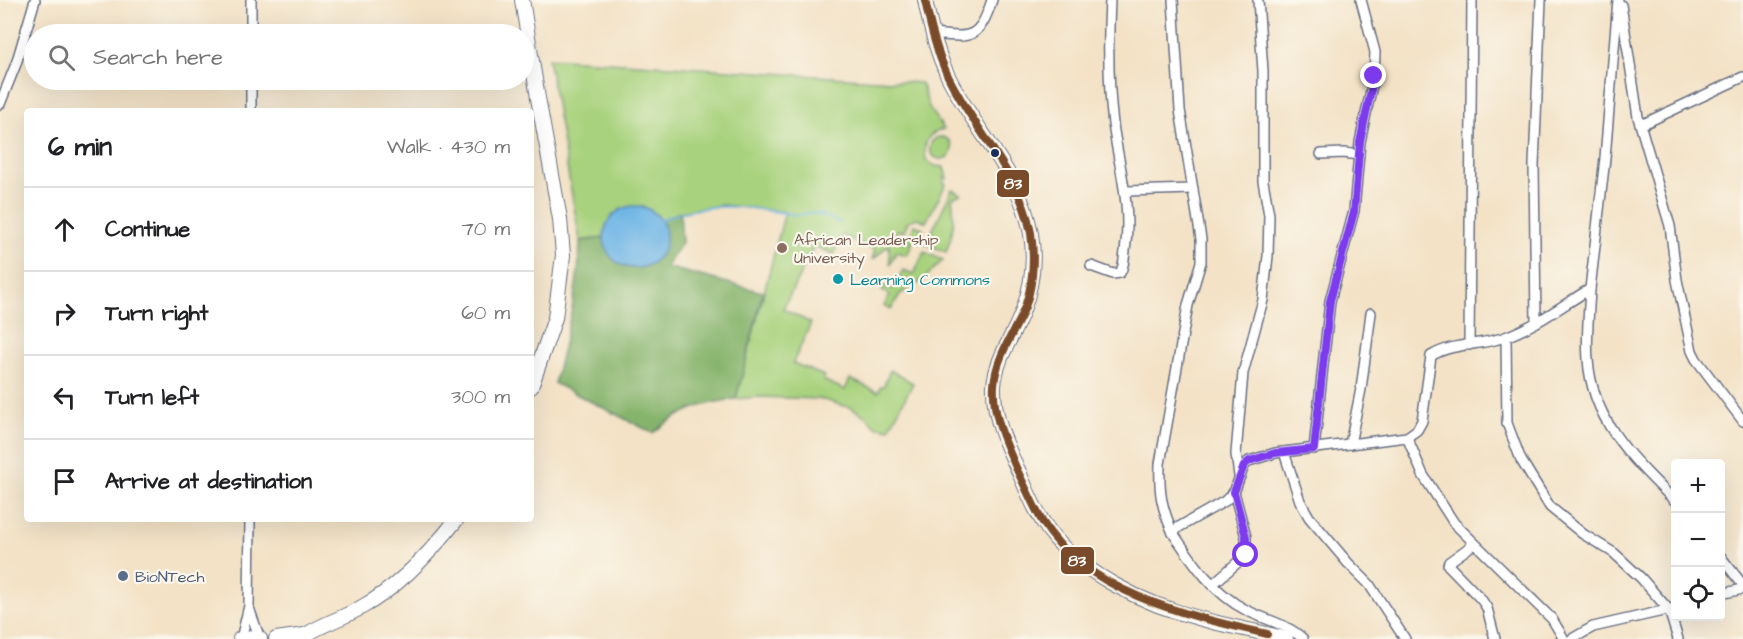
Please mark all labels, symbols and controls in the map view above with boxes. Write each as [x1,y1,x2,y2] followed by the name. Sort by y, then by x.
[24,24,534,90] search box
[45,41,78,74] icon: search
[93,42,223,73] text: Search here
[1360,62,1386,88] route end
[48,129,112,165] text: 6 min
[387,133,510,161] text: Walk · 430 m
[989,147,1001,159] unlabelled marker
[996,169,1030,198] line badge: 83
[1004,173,1023,195] text: 83
[48,213,81,246] icon: ahead
[105,214,190,245] text: Continue
[462,215,510,243] text: 70 m
[794,229,939,270] place label: African Leadership University
[775,241,789,255] marker: African Leadership University
[850,269,990,292] place label: Learning Commons
[831,272,845,286] marker: Learning Commons
[48,297,81,330] icon: right
[105,298,208,329] text: Turn right
[461,299,510,327] text: 60 m
[48,381,81,414] icon: left
[105,382,199,413] text: Turn left
[451,383,510,411] text: 300 m
[1671,459,1725,621] map controls
[1671,459,1725,513] button: +
[48,465,81,498] icon: arrive
[105,466,312,497] text: Arrive at destination
[1671,513,1725,567] button: −
[1232,541,1258,567] route start
[1060,546,1095,575] line badge: 83
[1068,550,1087,572] text: 83
[135,566,205,588] place label: BioNTech
[1671,567,1725,621] button: locate
[116,569,130,583] marker: BioNTech

